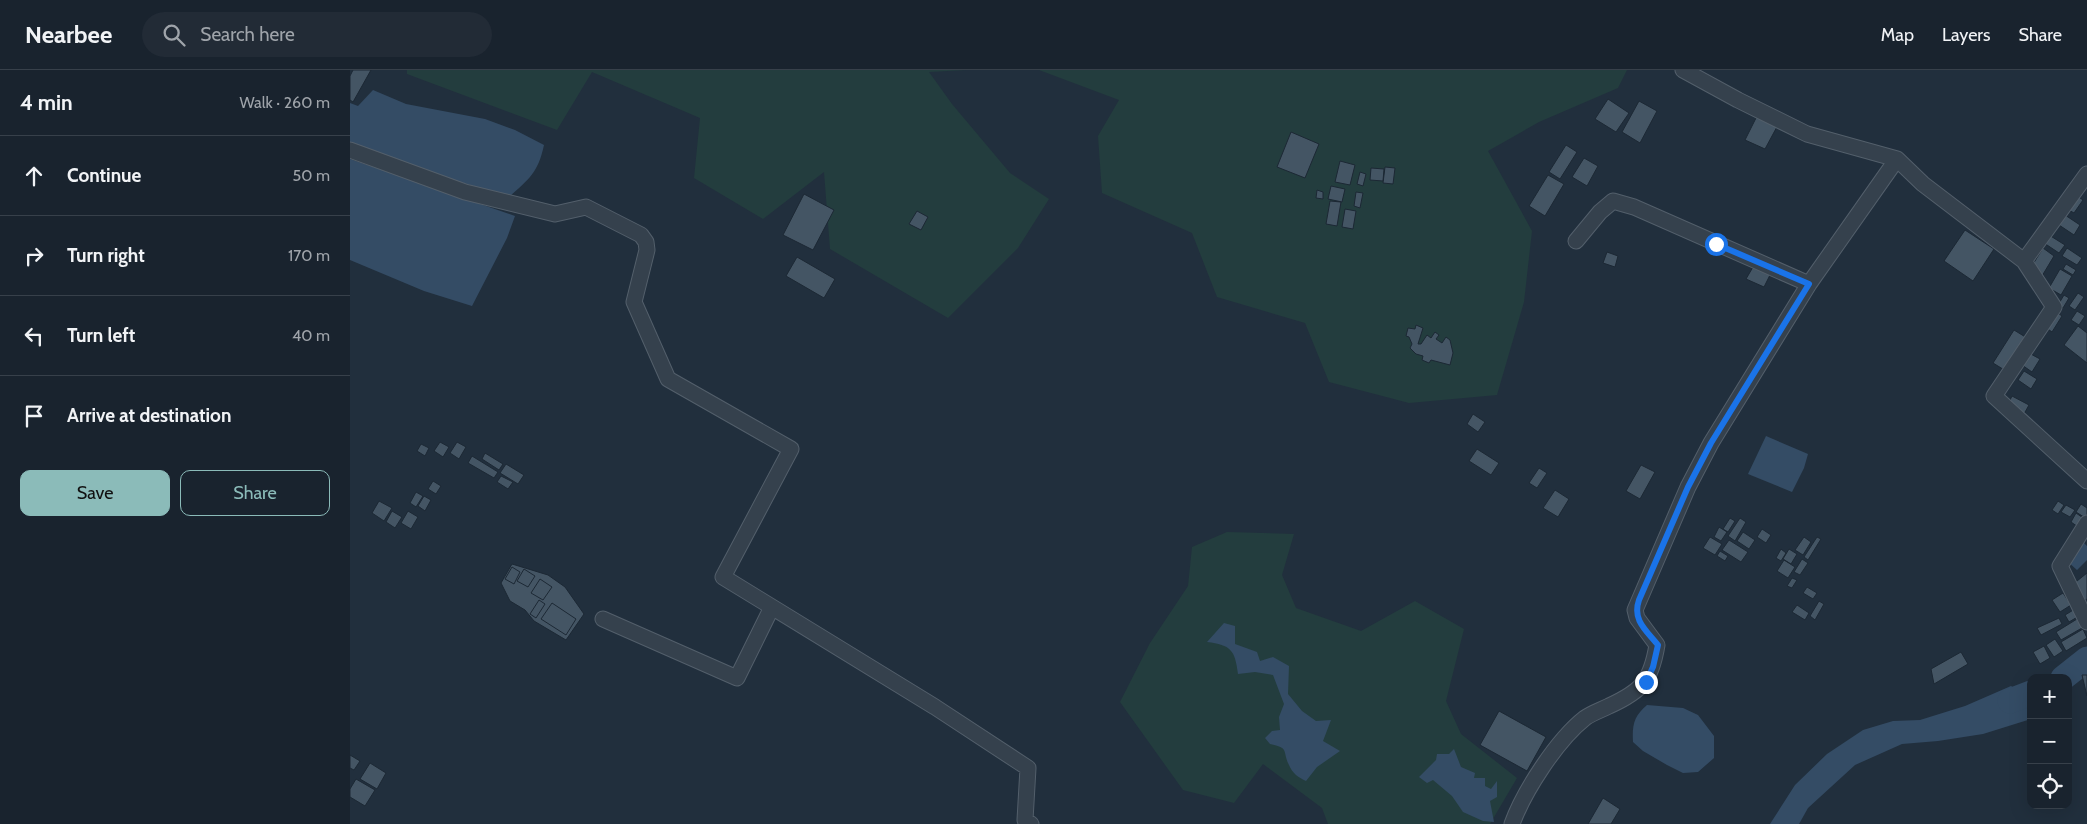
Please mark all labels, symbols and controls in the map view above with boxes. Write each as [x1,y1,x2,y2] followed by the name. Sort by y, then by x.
[142,12,492,57] search box
[25,20,112,49] text: Nearbee
[160,21,188,49] icon: search
[200,23,295,46] text: Search here
[1881,24,1914,46] text: Map
[1942,24,1991,46] text: Layers
[2019,24,2062,46] text: Share
[20,90,73,115] text: 4 min
[240,93,330,112] text: Walk · 260 m
[20,162,48,190] icon: ahead
[67,164,141,187] text: Continue
[293,166,330,185] text: 50 m
[1705,233,1728,256] route start
[20,242,48,270] icon: right
[67,244,145,267] text: Turn right
[288,246,330,265] text: 170 m
[20,322,48,350] icon: left
[67,324,135,347] text: Turn left
[292,326,330,345] text: 40 m
[20,402,48,430] icon: arrive
[67,404,231,427] text: Arrive at destination
[20,470,170,516] button: Save
[180,470,330,516] button: Share
[1635,671,1658,694] route end
[2027,674,2072,809] map controls
[2027,674,2072,719] button: +
[2027,719,2072,764] button: −
[2027,764,2072,809] button: locate

